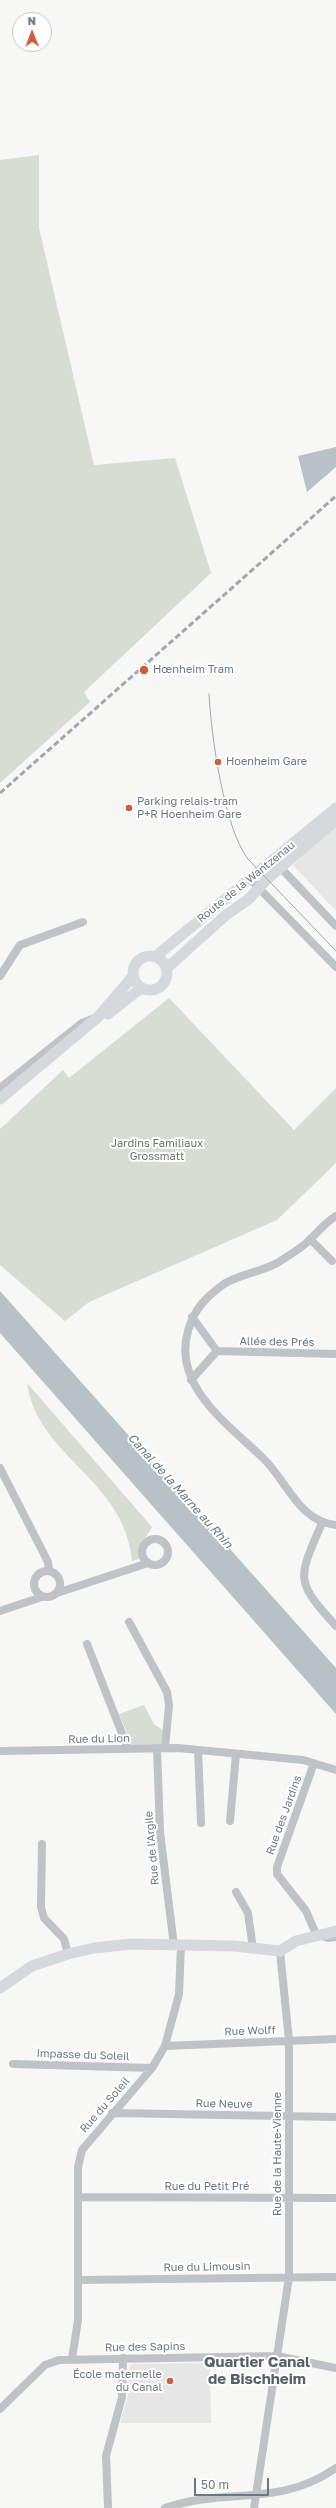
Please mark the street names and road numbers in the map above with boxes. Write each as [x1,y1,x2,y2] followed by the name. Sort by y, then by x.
[195,839,297,925] street label: Route de la Wantzenau
[239,1335,315,1349] street label: Allée des Prés
[68,1732,130,1746] street label: Rue du Lion
[264,1773,304,1857] street label: Rue des Jardins
[142,1810,162,1886] street label: Rue de l'Argile
[224,2024,276,2038] street label: Rue Wolff
[36,2047,130,2063] street label: Impasse du Soleil
[77,2075,133,2135] street label: Rue du Soleil
[271,2092,285,2216] street label: Rue de la Haute-Vienne
[196,2097,252,2111] street label: Rue Neuve
[165,2180,249,2194] street label: Rue du Petit Pré
[163,2260,251,2274] street label: Rue du Limousin
[105,2340,185,2354] street label: Rue des Sapins

